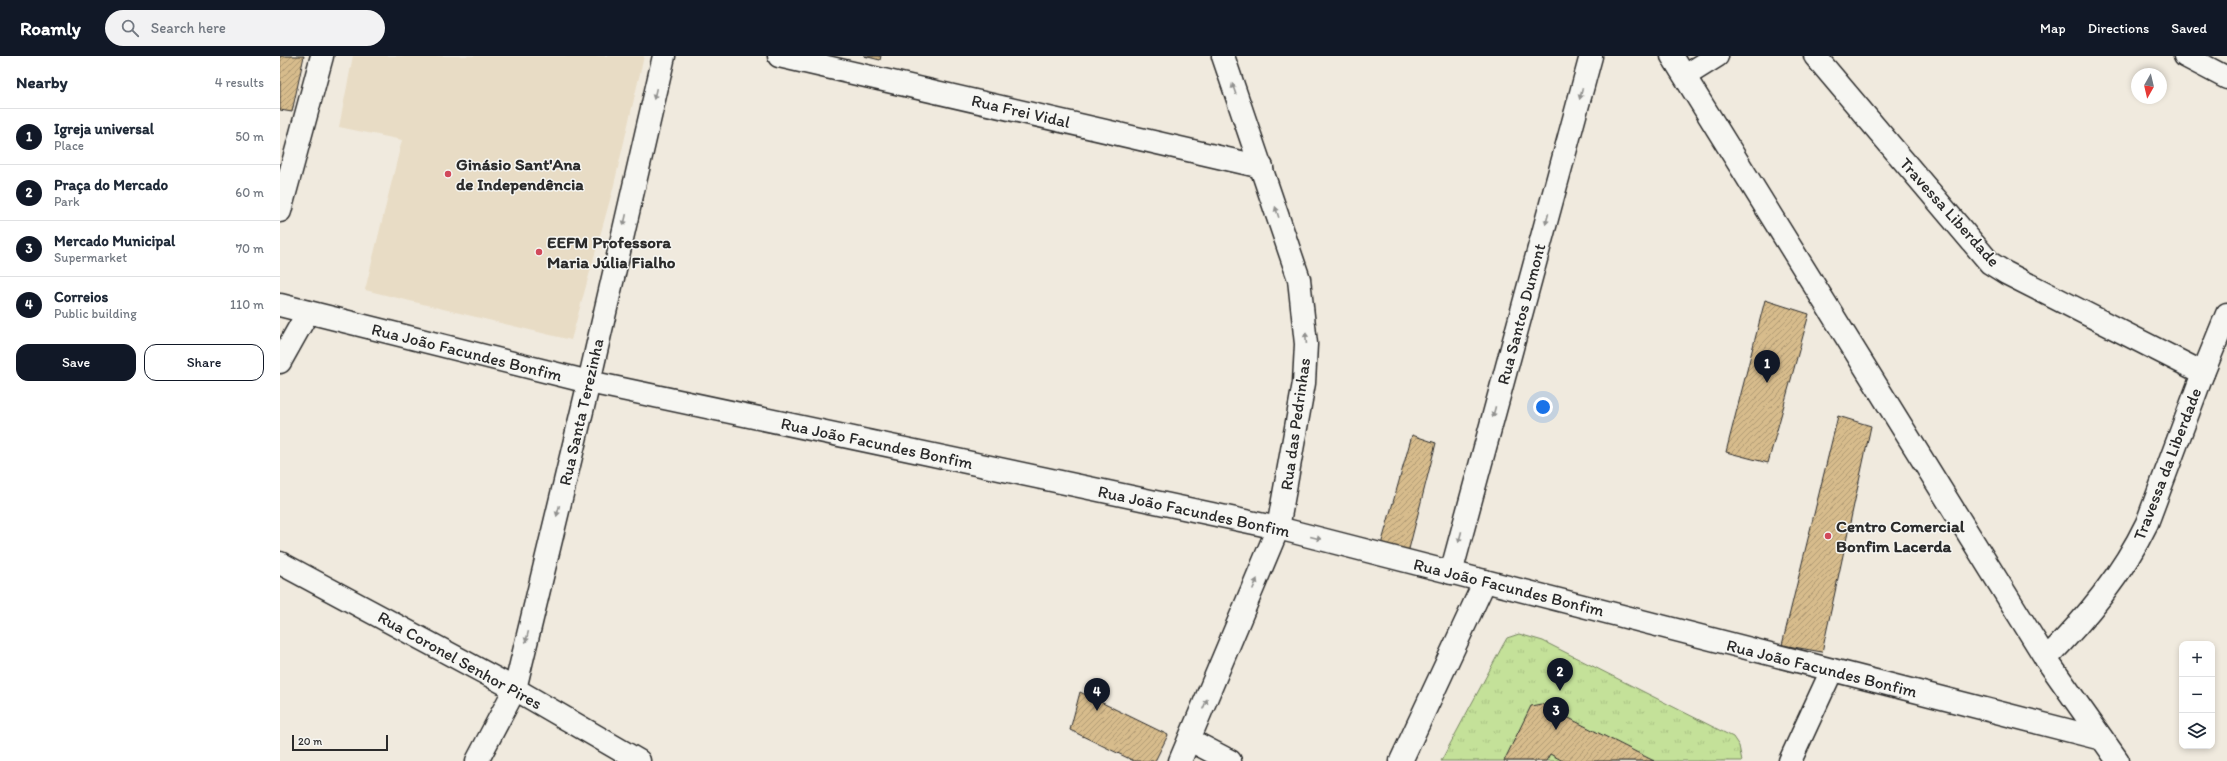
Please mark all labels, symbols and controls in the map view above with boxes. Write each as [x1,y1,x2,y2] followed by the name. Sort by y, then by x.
[105,10,385,46] search box
[20,17,81,40] text: Roamly
[119,17,141,39] icon: search
[151,19,226,37] text: Search here
[2040,20,2066,37] text: Map
[2088,20,2149,37] text: Directions
[2171,20,2207,37] text: Saved
[2131,68,2167,104] north arrow
[16,72,68,92] text: Nearby
[215,75,264,90] text: 4 results
[1231,82,1237,94] one-way arrow
[652,88,658,100] one-way arrow
[1578,88,1584,100] one-way arrow
[970,90,1073,132] street label: Rua Frei Vidal
[54,120,154,138] text: Igreja universal
[26,129,32,144] text: 1
[235,129,264,144] text: 50 m
[54,138,84,153] text: Place
[1896,153,2004,271] street label: Travessa Liberdade
[456,154,584,195] place label: Ginásio Sant'Ana de Independência
[443,169,453,179] marker: Ginásio Sant'Ana de Independência
[54,176,168,194] text: Praça do Mercado
[26,185,32,200] text: 2
[235,185,264,200] text: 60 m
[54,194,80,209] text: Park
[1274,205,1280,217] one-way arrow
[1544,213,1550,225] one-way arrow
[622,214,628,227] one-way arrow
[54,232,175,250] text: Mercado Municipal
[547,232,676,272] place label: EEFM Professora Maria Júlia Fialho
[25,241,33,256] text: 3
[236,241,264,256] text: 70 m
[1493,241,1549,387] street label: Rua Santos Dumont
[534,247,544,257] marker: EEFM Professora Maria Júlia Fialho
[54,250,127,265] text: Supermarket
[54,288,108,306] text: Correios
[25,297,33,312] text: 4
[230,297,264,312] text: 110 m
[54,306,137,321] text: Public building
[370,319,564,385] street label: Rua João Facundes Bonfim
[1302,332,1309,344] one-way arrow
[554,337,608,487] street label: Rua Santa Terezinha
[16,344,136,381] button: Save
[144,344,264,381] button: Share
[1754,350,1780,383] pin: 1
[1276,356,1314,492] street label: Rua das Pedrinhas
[2129,385,2205,543] street label: Travessa da Liberdade
[1533,397,1553,417] your location
[1491,406,1497,418] one-way arrow
[779,413,975,473] street label: Rua João Facundes Bonfim
[1096,481,1292,541] street label: Rua João Facundes Bonfim
[554,505,560,517] one-way arrow
[1836,516,1965,556] place label: Centro Comercial Bonfim Lacerda
[1823,531,1833,541] marker: Centro Comercial Bonfim Lacerda
[1457,532,1463,544] one-way arrow
[1310,535,1322,541] one-way arrow
[1412,554,1606,620] street label: Rua João Facundes Bonfim
[1253,578,1259,590] one-way arrow
[374,607,546,713] street label: Rua Coronel Senhor Pires
[524,631,530,643] one-way arrow
[1725,635,1919,701] street label: Rua João Facundes Bonfim
[2179,641,2215,749] map controls
[2179,641,2215,677] button: +
[1547,658,1573,691] pin: 2
[2179,677,2215,713] button: −
[1084,678,1110,711] pin: 4
[1543,697,1569,730] pin: 3
[1202,699,1208,710] one-way arrow
[2179,713,2215,749] button: layers
[292,733,388,752] scale bar
[298,735,322,748] text: 20 m

